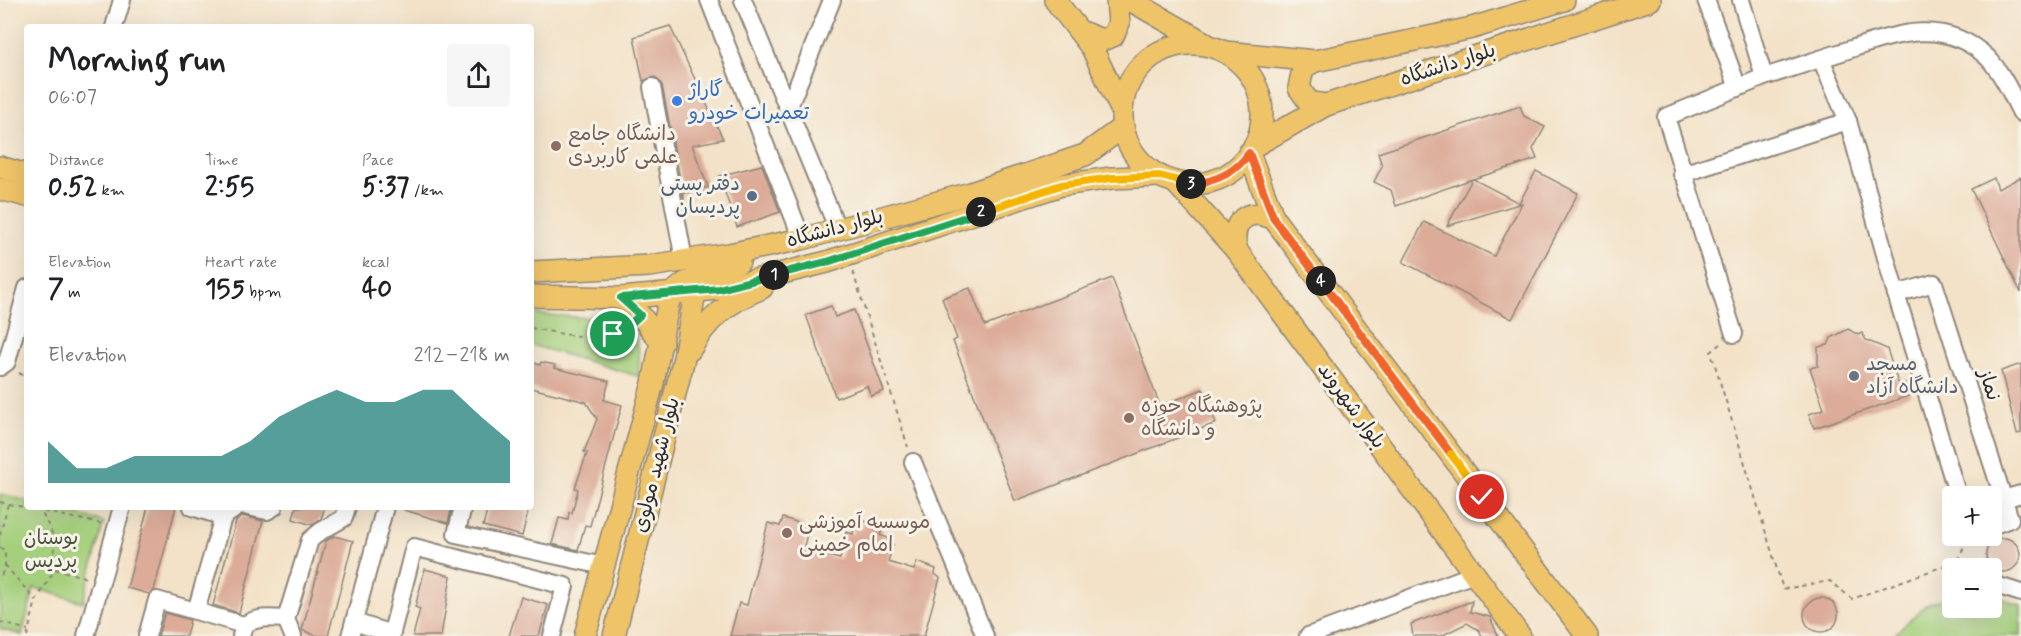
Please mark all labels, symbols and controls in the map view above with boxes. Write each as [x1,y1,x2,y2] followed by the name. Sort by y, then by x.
[1397,37,1499,93] street label: بلوار دانشگاه
[48,39,226,83] text: Morning run
[447,44,510,107] button: share
[687,77,809,127] place label: گاراژ تعمیرات خودرو
[48,84,97,111] text: 06:07
[670,94,684,108] marker: گاراژ تعمیرات خودرو
[568,121,678,171] place label: دانشگاه جامع علمی کاربردی
[549,139,563,153] marker: دانشگاه جامع علمی کاربردی
[48,150,104,171] text: Distance
[205,150,239,171] text: Time
[362,150,394,171] text: Pace
[1176,169,1206,199] pin: 3
[48,171,97,205] text: 0.52
[205,171,254,205] text: 2:55
[362,171,409,205] text: 5:37
[660,171,740,221] place label: دفتر پستی پردیسان
[1187,173,1195,194] text: 3
[97,180,125,201] text: km
[409,180,444,201] text: /km
[745,189,759,203] marker: دفتر پستی پردیسان
[966,197,996,227] pin: 2
[977,201,985,222] text: 2
[784,203,886,255] street label: بلوار دانشگاه
[48,252,111,273] text: Elevation
[205,252,277,273] text: Heart rate
[362,252,389,273] text: kcal
[759,260,789,290] pin: 1
[770,264,778,285] text: 1
[1306,266,1336,296] pin: 4
[1316,270,1326,291] text: 4
[48,273,64,307] text: 7
[205,273,245,307] text: 155
[362,273,392,307] text: 40
[64,282,81,303] text: m
[245,282,281,303] text: bpm
[587,308,638,359] pin
[596,317,629,350] icon: arrive
[48,342,127,369] text: Elevation
[414,342,510,369] text: 212–218 m
[1866,351,1958,401] place label: مسجد دانشگاه آزاد
[1311,357,1391,455] street label: بلوار شهروند
[1971,364,2007,404] street label: نماز
[1847,369,1861,383] marker: مسجد دانشگاه آزاد
[1141,393,1263,443] place label: پژوهشگاه حوزه و دانشگاه
[627,395,687,535] street label: بلوار شهید مولوی
[1122,411,1136,425] marker: پژوهشگاه حوزه و دانشگاه
[1456,471,1507,522] pin
[1465,480,1498,513] icon: check
[1942,486,2002,618] map controls
[1942,486,2002,546] button: +
[799,509,930,559] place label: موسسه آموزشی امام خمینی
[24,525,78,575] park label: بوستان پردیس
[780,526,794,540] marker: موسسه آموزشی امام خمینی
[1942,558,2002,618] button: −

